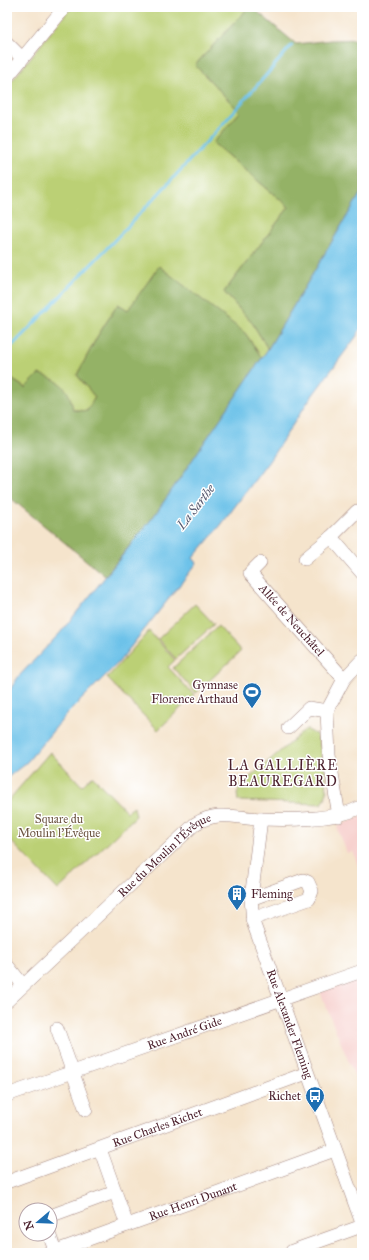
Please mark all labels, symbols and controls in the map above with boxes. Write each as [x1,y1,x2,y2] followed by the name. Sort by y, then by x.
[173,480,219,533] water label: La Sarthe
[255,580,328,659] street label: Allée de Neuchâtel
[151,678,238,706] place label: Gymnase Florence Arthaud
[241,681,263,709] sports icon: Gymnase Florence Arthaud
[228,755,338,790] district label: LA GALLIÈRE BEAUREGARD
[115,811,213,900] street label: Rue du Moulin l'Évêque
[18,812,100,841] park label: Square du Moulin l'Évêque
[226,883,248,911] building icon: Fleming
[251,887,293,902] place label: Fleming
[264,967,316,1081] street label: Rue Alexander Fleming
[145,1014,224,1052] street label: Rue André Gide
[304,1085,326,1113] bus stop icon: Richet
[268,1089,302,1103] place label: Richet
[111,1104,205,1150] street label: Rue Charles Richet
[147,1179,240,1224] street label: Rue Henri Dunant
[18,1202,58,1242] north arrow
[21,1218,37,1232] text: N

